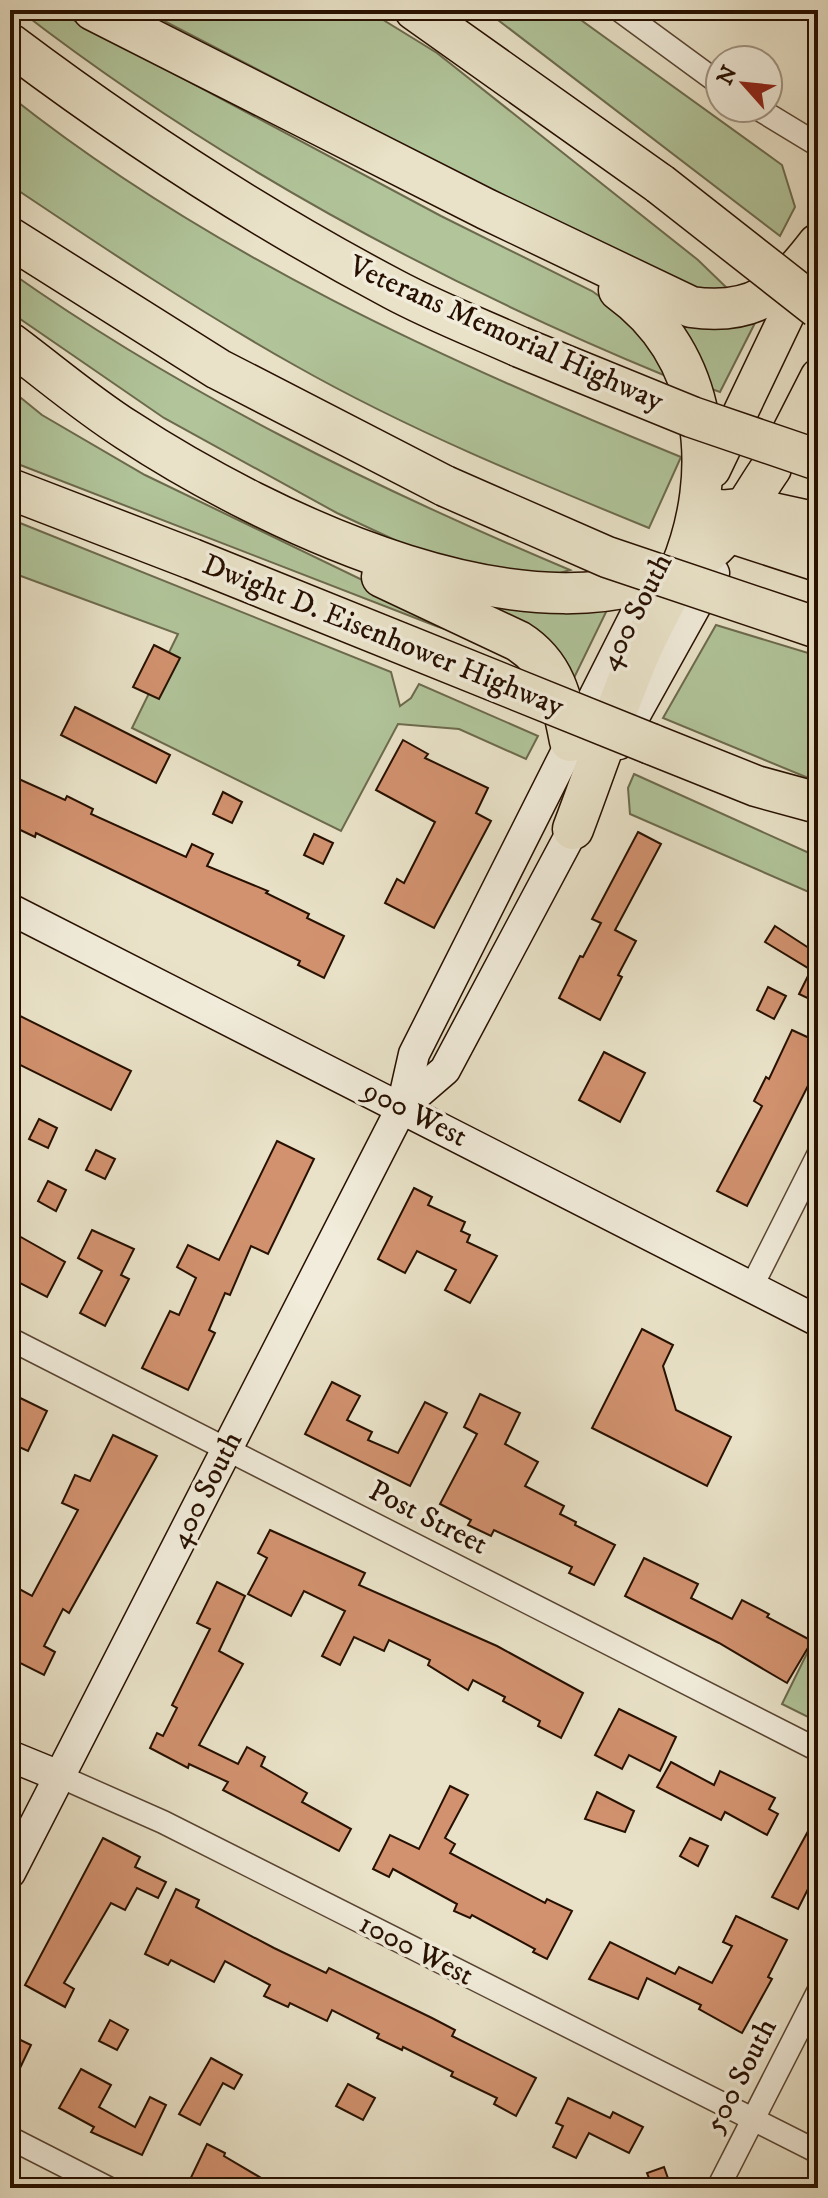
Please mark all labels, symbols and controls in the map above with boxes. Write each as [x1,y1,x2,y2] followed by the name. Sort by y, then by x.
[704,44,784,124] north arrow
[711,61,744,90] text: N
[342,247,670,420] street label: Veterans Memorial Highway
[197,546,570,726] street label: Dwight D. Eisenhower Highway
[591,547,681,677] street label: 400 South
[355,1071,473,1156] street label: 900 West
[161,1425,251,1555] street label: 400 South
[362,1472,494,1564] street label: Post Street
[352,1905,480,1995] street label: 1000 West
[696,2012,786,2140] street label: 500 South

